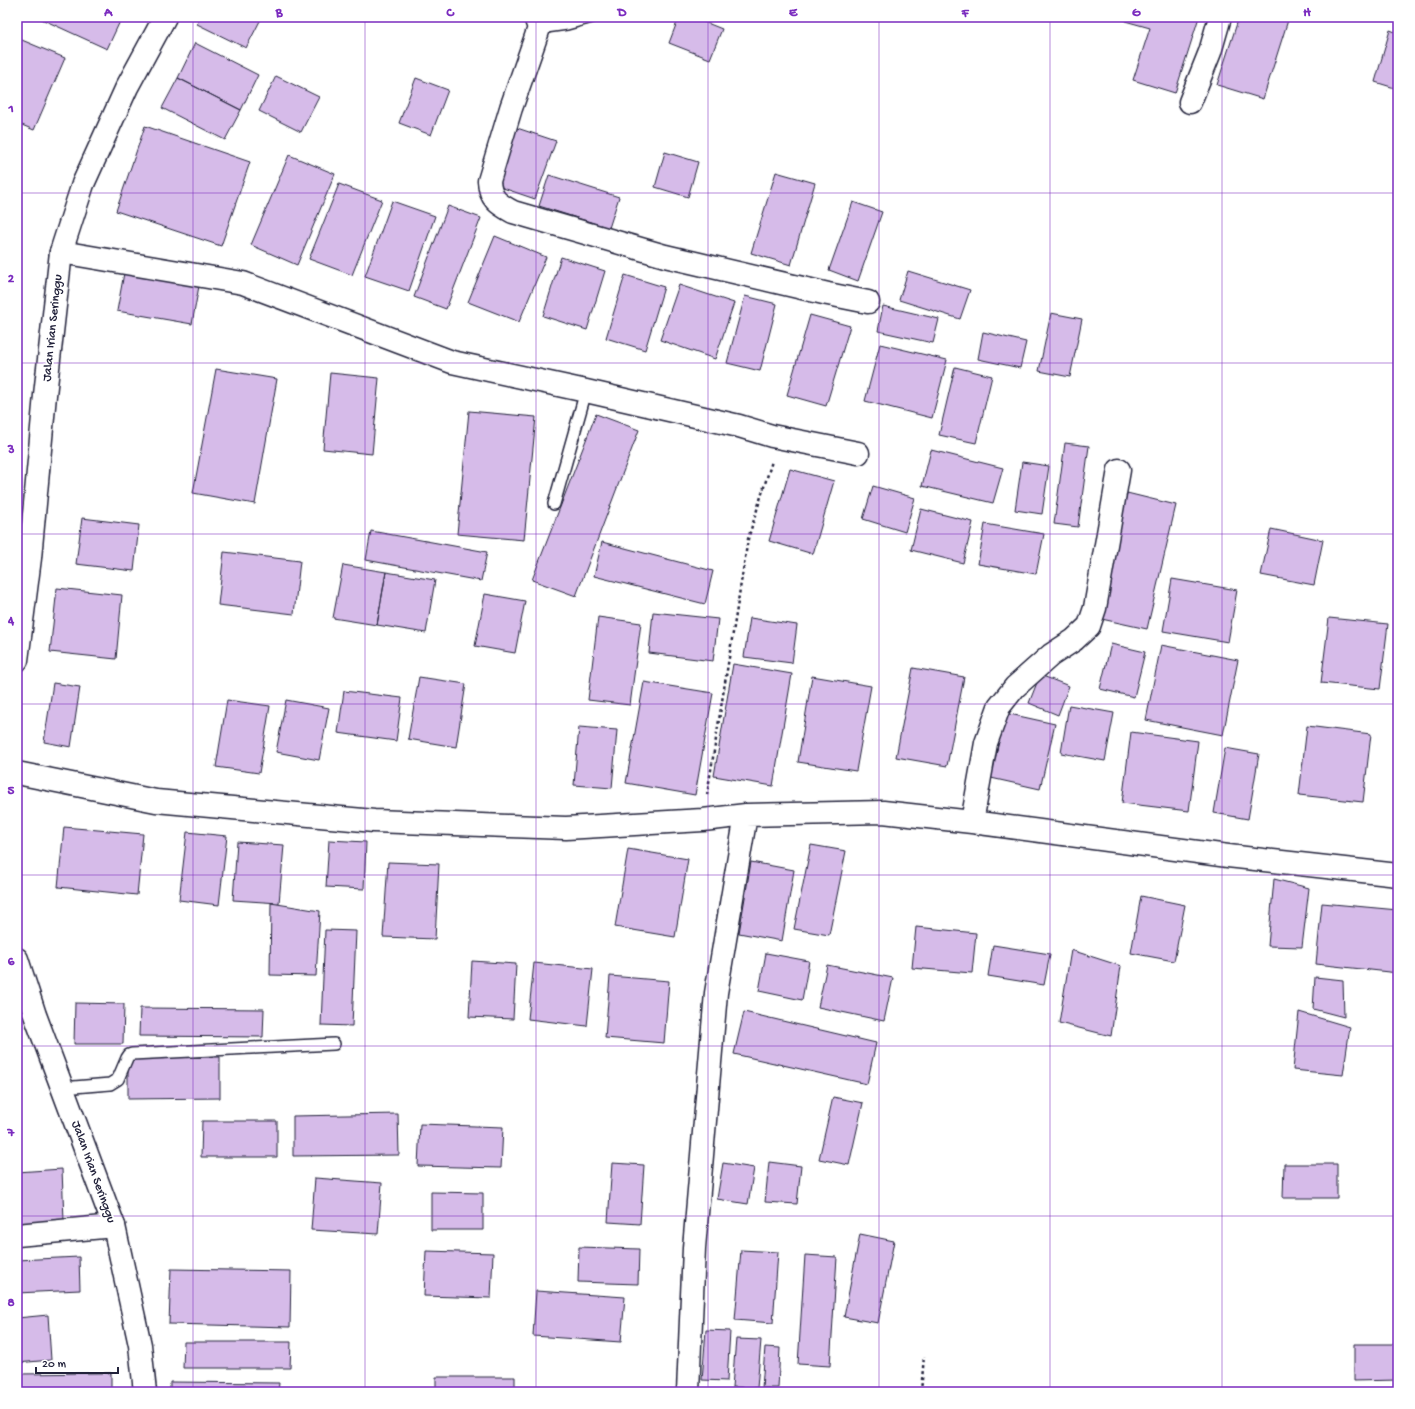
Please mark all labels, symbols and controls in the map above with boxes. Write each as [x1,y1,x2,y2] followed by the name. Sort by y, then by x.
[103,6,113,21] text: A
[275,6,284,21] text: B
[445,6,455,21] text: C
[617,6,627,21] text: D
[789,6,798,21] text: E
[961,6,970,21] text: F
[1132,6,1141,21] text: G
[1303,6,1311,21] text: H
[7,102,14,117] text: 1
[8,272,15,287] text: 2
[40,274,66,382] street label: Jalan Irian Seringgu
[7,443,15,458] text: 3
[7,614,15,629] text: 4
[8,784,15,799] text: 5
[8,955,15,970] text: 6
[68,1119,118,1225] street label: Jalan Irian Seringgu
[7,1126,16,1141] text: 7
[7,1296,15,1311] text: 8
[36,1349,118,1375] scale bar
[42,1358,67,1372] text: 20 m

